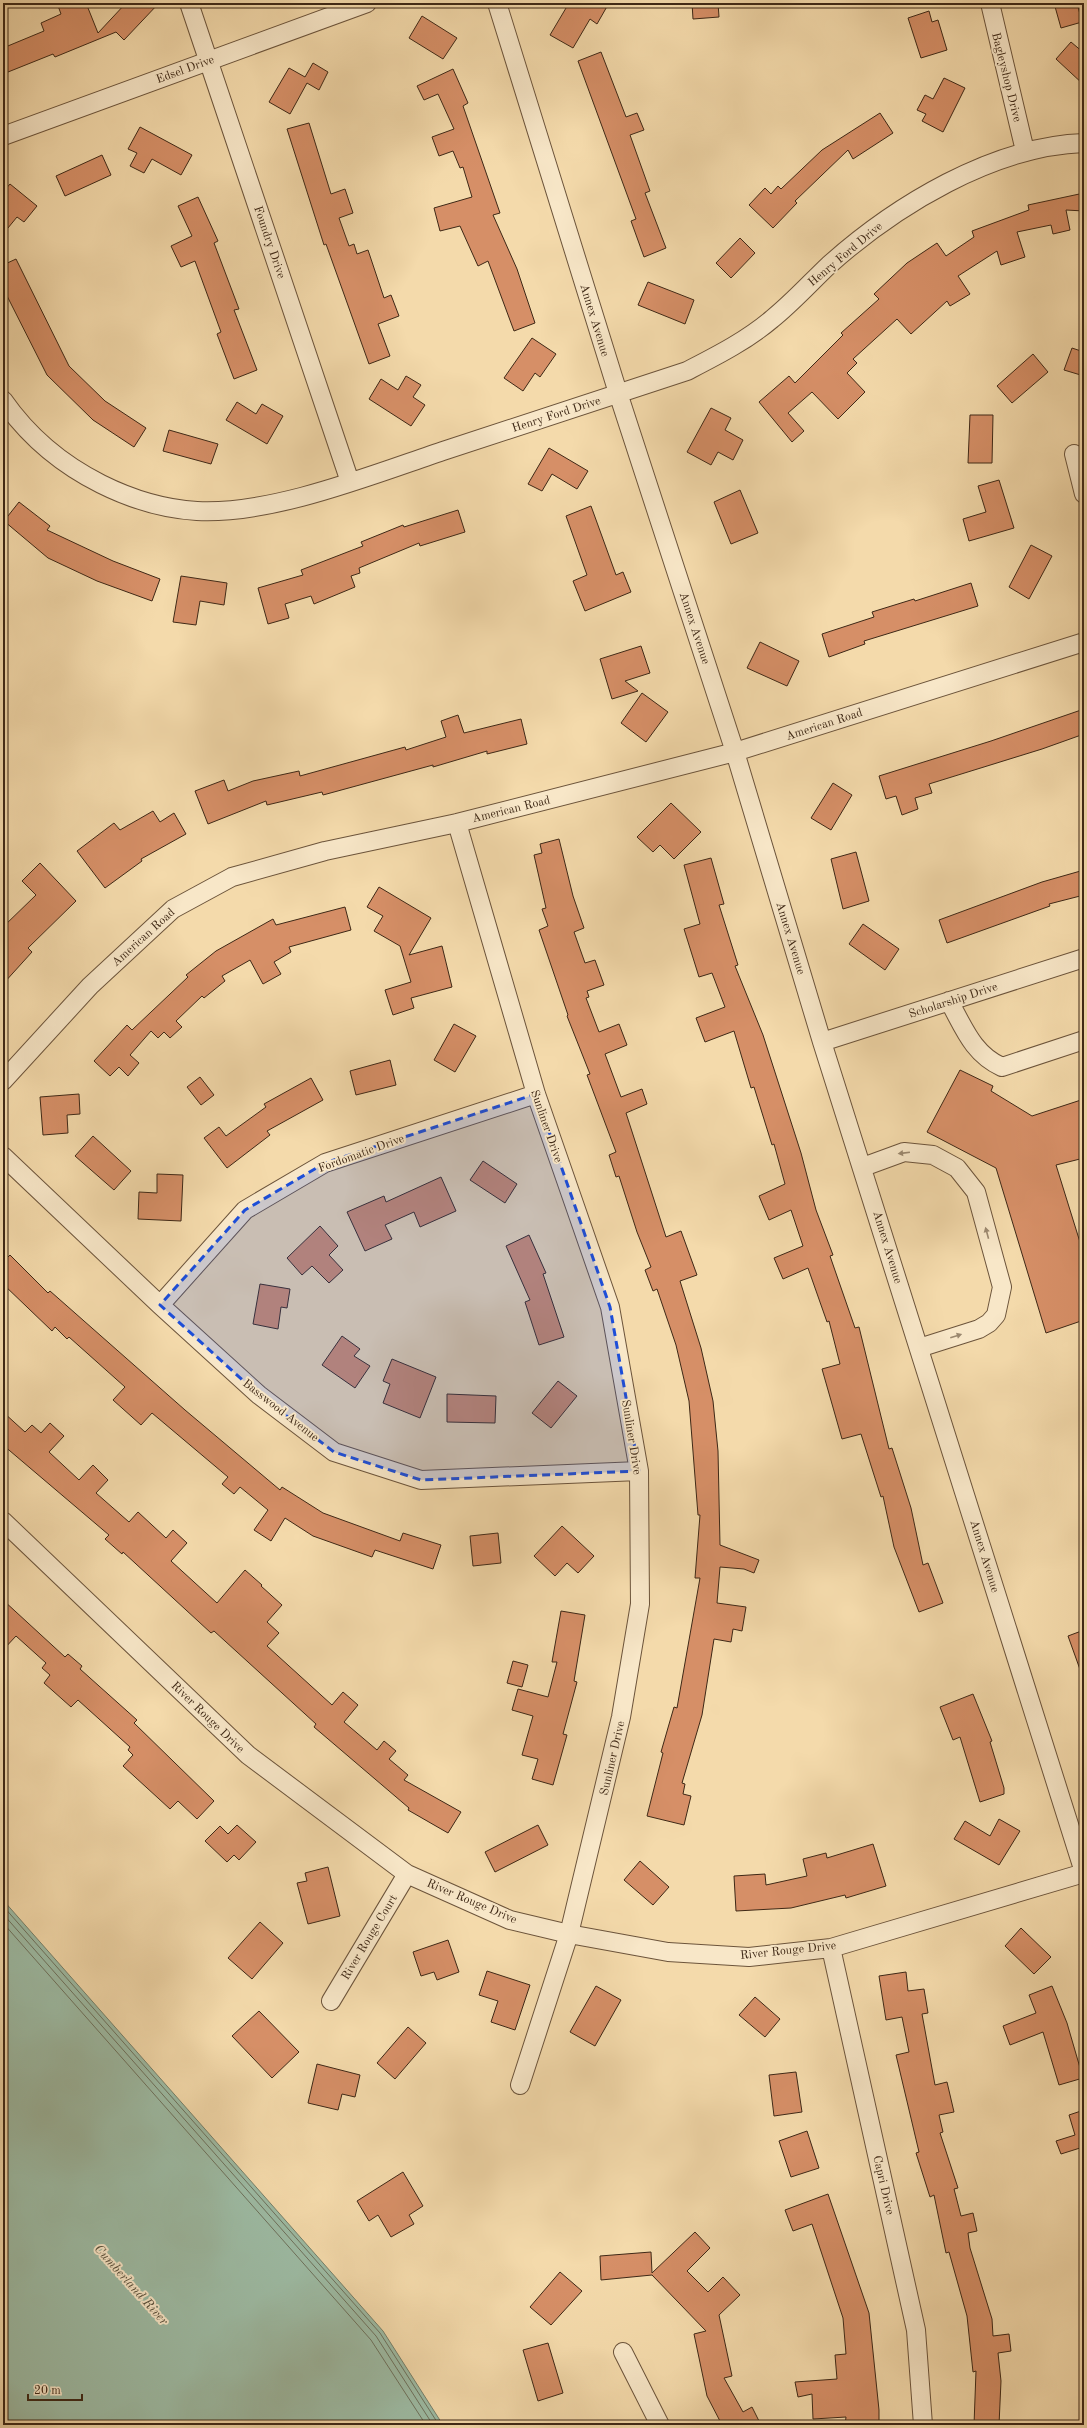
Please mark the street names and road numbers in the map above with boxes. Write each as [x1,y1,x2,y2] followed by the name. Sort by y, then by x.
[989,31,1023,124] street label: Bagleyshop Drive
[155,54,216,86] street label: Edsel Drive
[251,205,287,281] street label: Foundry Drive
[806,220,885,289] street label: Henry Ford Drive
[577,282,611,359] street label: Annex Avenue
[510,395,603,435] street label: Henry Ford Drive
[677,591,712,666] street label: Annex Avenue
[784,707,864,743] street label: American Road
[471,794,552,825] street label: American Road
[773,900,807,977] street label: Annex Avenue
[110,906,177,969] street label: American Road
[907,981,1000,1021] street label: Scholarship Drive
[528,1088,564,1165] street label: Sunliner Drive
[317,1133,406,1175] street label: Fordomatic Drive
[870,1209,904,1286] street label: Annex Avenue
[240,1377,321,1444] street label: Basswood Avenue
[619,1399,643,1476] street label: Sunliner Drive
[967,1518,1001,1595] street label: Annex Avenue
[168,1680,247,1756] street label: River Rouge Drive
[599,1719,627,1797] street label: Sunliner Drive
[425,1878,519,1926] street label: River Rouge Drive
[340,1893,400,1982] street label: River Rouge Court
[739,1940,837,1962] street label: River Rouge Drive
[870,2154,896,2217] street label: Capri Drive

